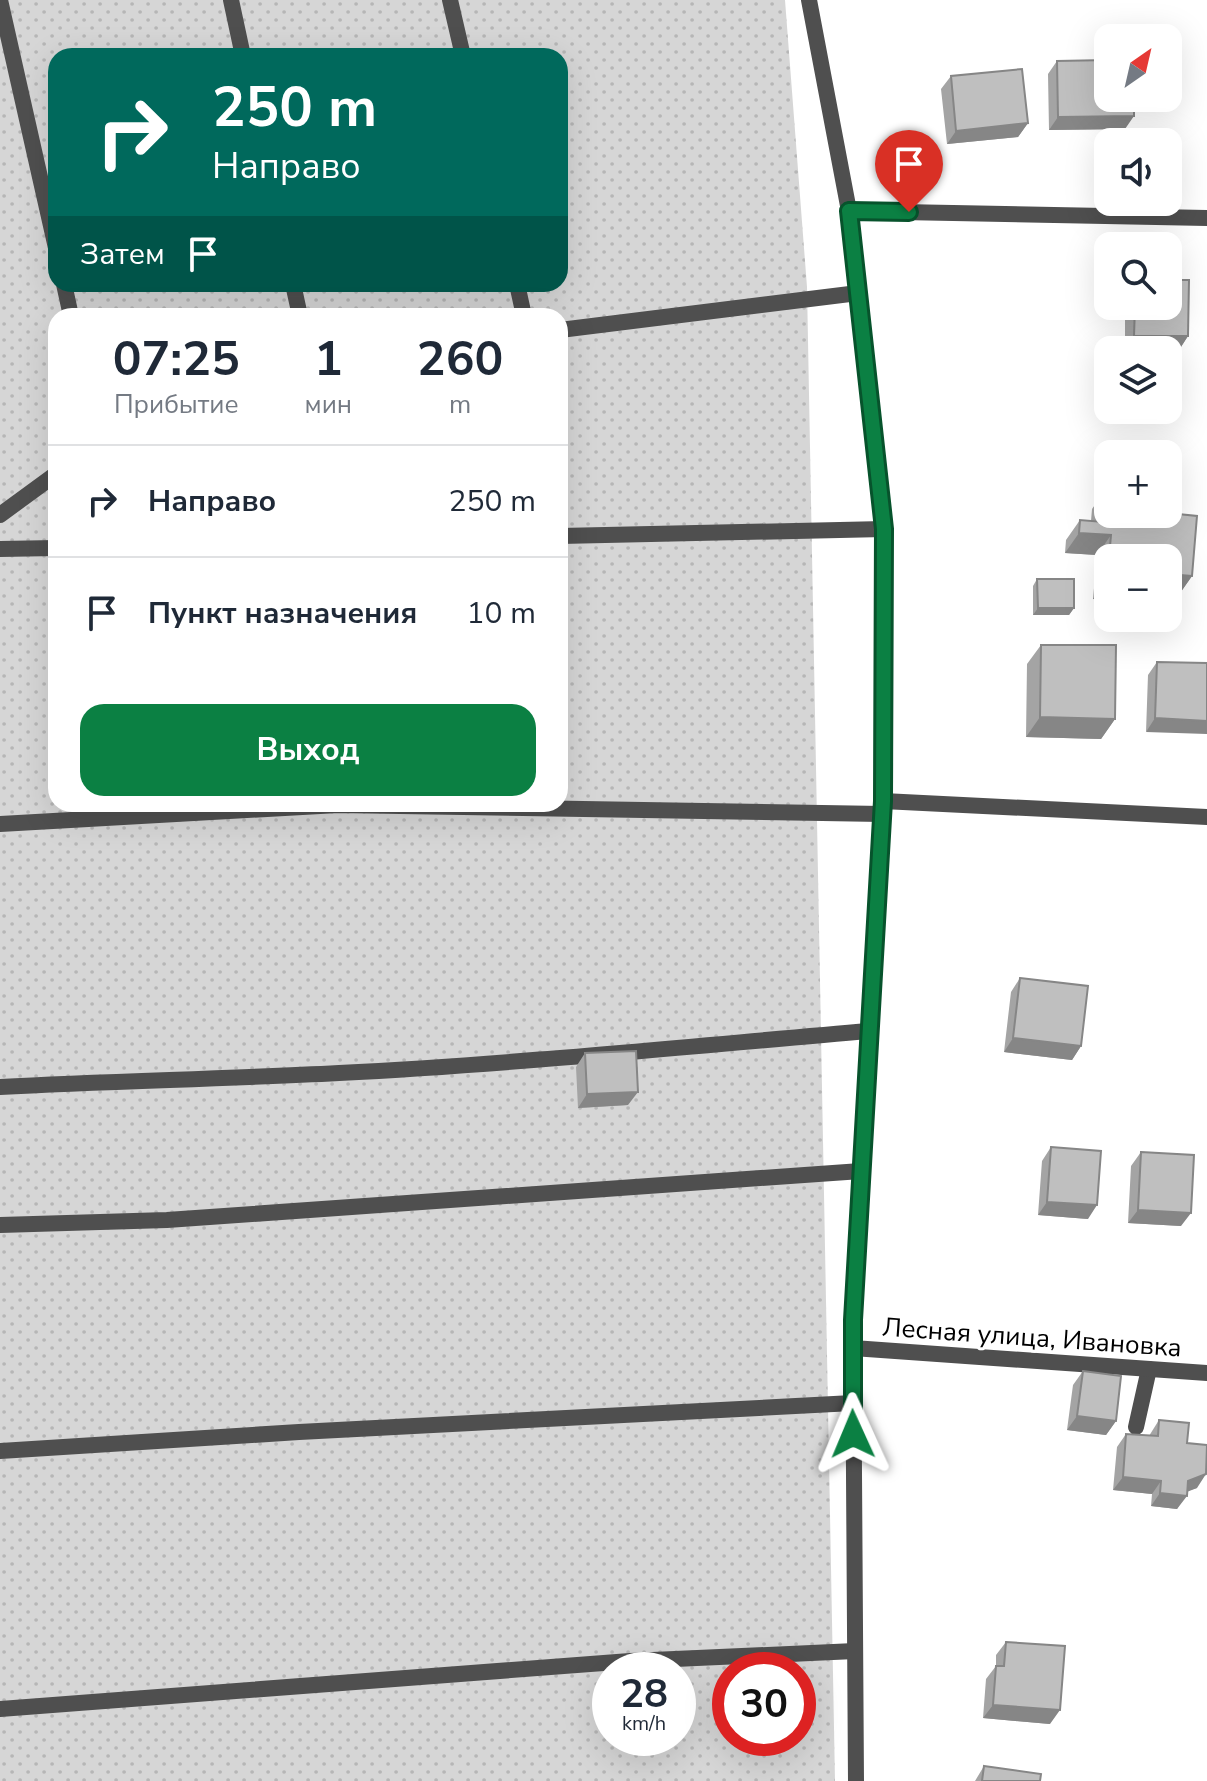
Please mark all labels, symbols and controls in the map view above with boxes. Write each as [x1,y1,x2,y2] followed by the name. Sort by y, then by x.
[1094,24,1182,112] north arrow
[1094,24,1182,632] map controls
[212,69,377,146] text: 250 m
[80,80,184,184] icon: right
[1094,128,1182,216] button: sound
[875,130,943,212] pin
[212,142,361,191] text: Направо
[887,142,931,186] icon: arrive
[181,232,225,276] icon: arrive
[1094,232,1182,320] button: search
[80,234,165,275] text: Затем
[113,326,240,392] text: 07:25
[314,326,343,392] text: 1
[417,326,503,392] text: 260
[1094,336,1182,424] button: layers
[114,387,239,422] text: Прибытие
[305,387,352,422] text: мин
[449,387,471,422] text: m
[1094,440,1182,528] button: +
[80,479,124,523] icon: right
[148,481,276,522] text: Направо
[449,481,536,522] text: 250 m
[1094,544,1182,632] button: −
[80,591,124,635] icon: arrive
[148,593,417,634] text: Пункт назначения
[467,593,536,634] text: 10 m
[80,704,536,796] button: Выход
[881,1310,1183,1365] street label: Лесная улица, Ивановка
[811,1392,895,1476] position arrow
[712,1652,816,1756] speed limit sign: 30
[620,1667,668,1721] text: 28
[622,1710,666,1737] text: km/h

